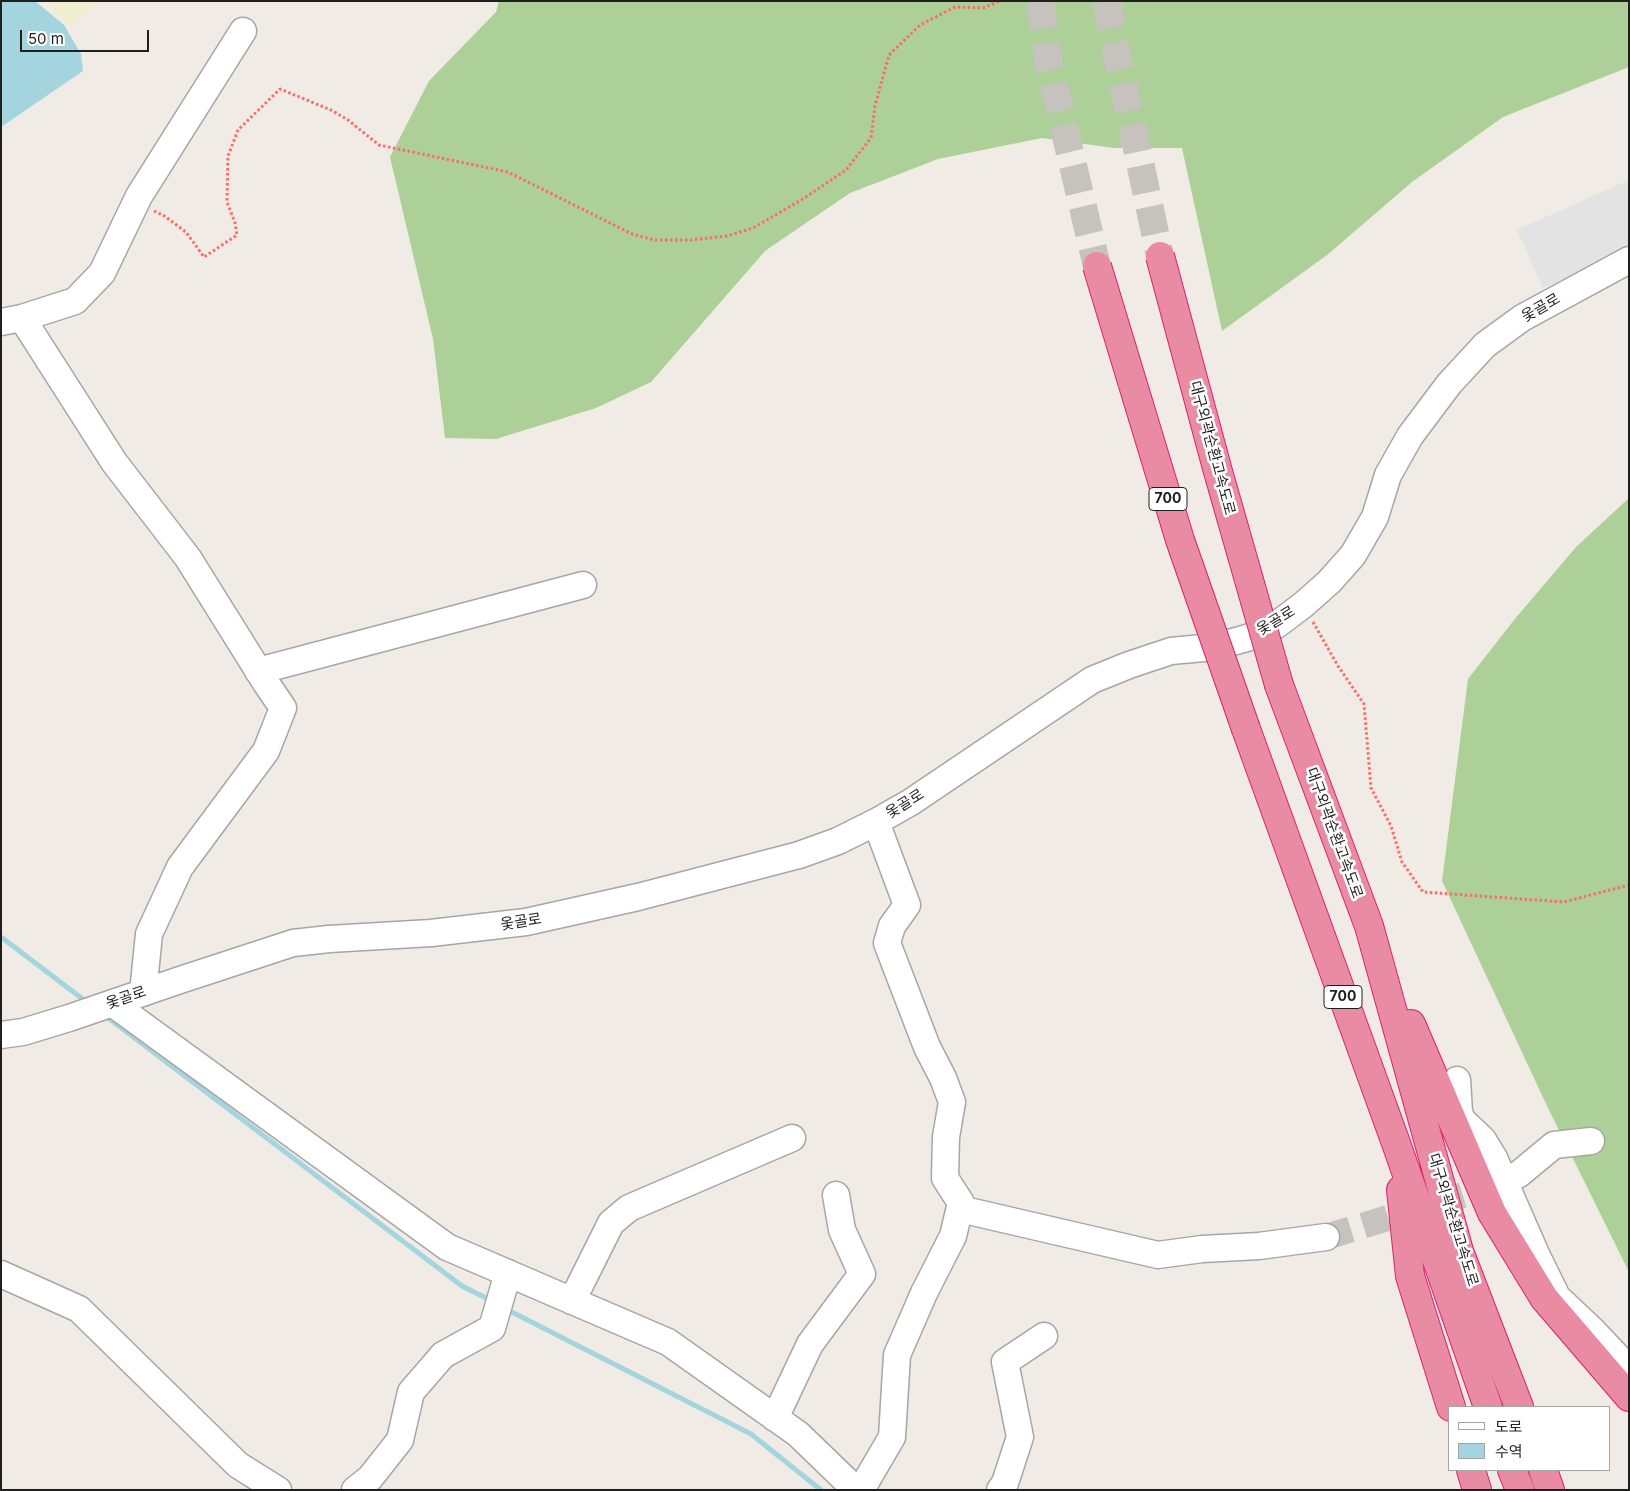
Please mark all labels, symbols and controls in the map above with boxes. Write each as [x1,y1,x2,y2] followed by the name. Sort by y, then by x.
[22,20,151,52] scale bar
[28,29,64,48] text: 50 m
[1519,290,1563,326] street label: 옻골로
[1185,379,1239,517] street label: 대구외곽순환고속도로
[1149,488,1187,510] road number: 700
[1254,603,1298,639] street label: 옻골로
[1302,765,1366,901] street label: 대구외곽순환고속도로
[883,785,927,823] street label: 옻골로
[499,910,543,934] street label: 옻골로
[103,983,149,1013] street label: 옻골로
[1324,986,1362,1009] road number: 700
[1424,1151,1482,1289] street label: 대구외곽순환고속도로
[1448,1406,1610,1471] legend
[1495,1417,1523,1436] text: 도로
[1495,1442,1523,1461] text: 수역

